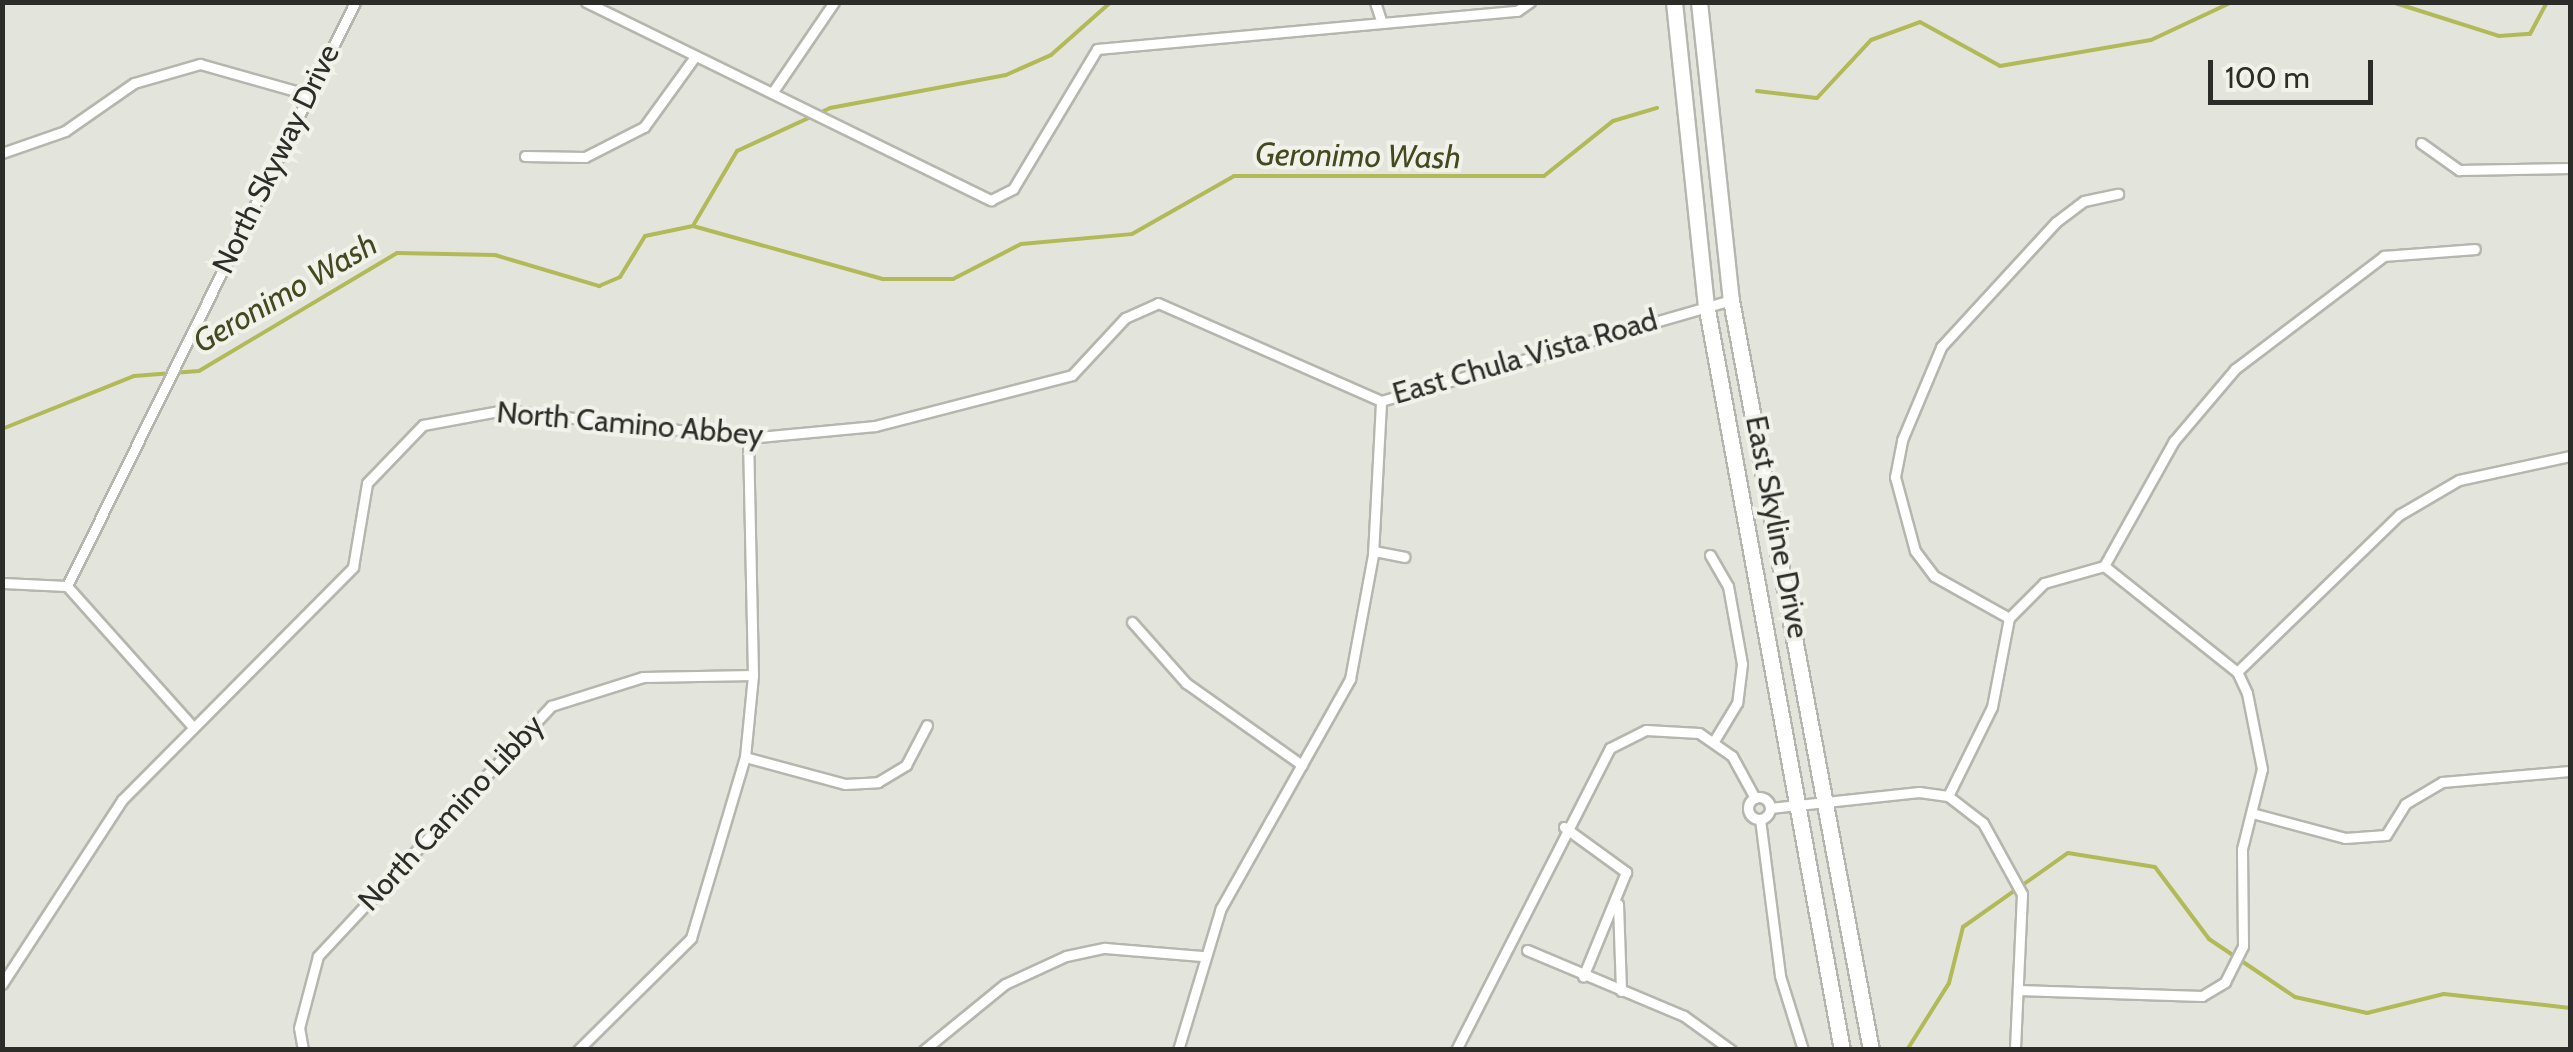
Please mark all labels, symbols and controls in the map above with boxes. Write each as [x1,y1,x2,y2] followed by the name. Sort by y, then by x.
[205,39,347,279] street label: North Skyway Drive
[2213,40,2378,102] scale bar
[2225,59,2310,96] text: 100 m
[1255,135,1461,177] water label: Geronimo Wash
[186,225,384,361] water label: Geronimo Wash
[1388,302,1662,412] street label: East Chula Vista Road
[495,394,765,454] street label: North Camino Abbey
[1738,413,1816,641] street label: East Skyline Drive
[351,708,551,918] street label: North Camino Libby

